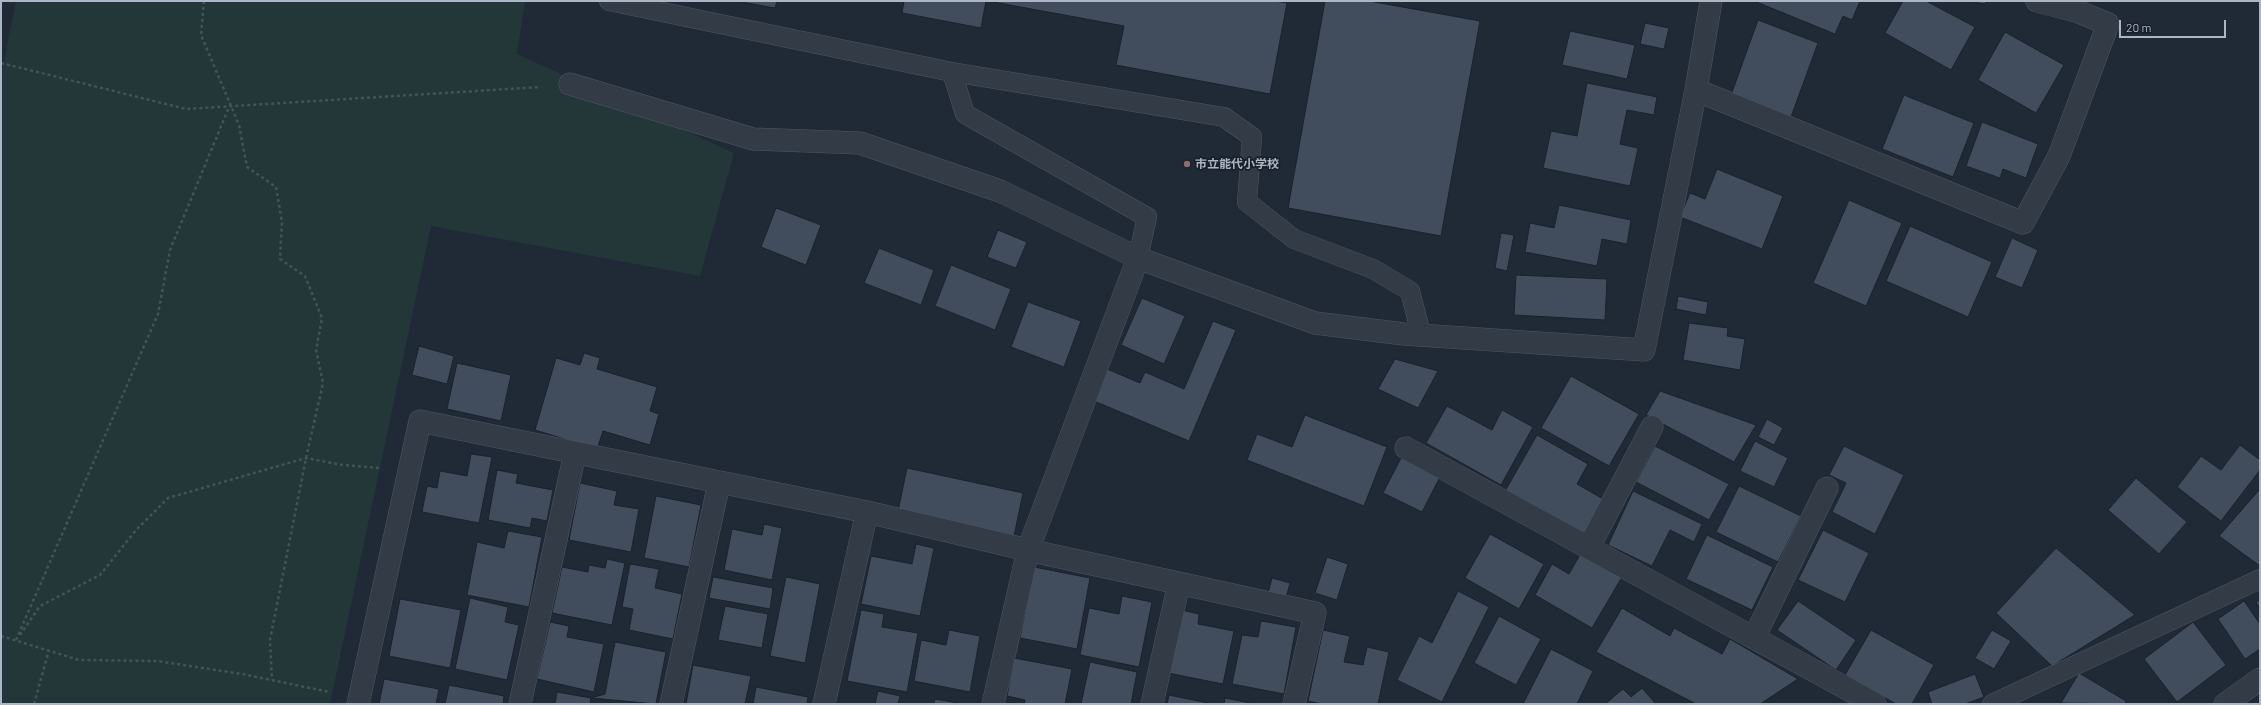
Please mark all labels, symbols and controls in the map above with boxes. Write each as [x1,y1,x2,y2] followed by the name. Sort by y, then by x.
[2121,12,2228,38] scale bar
[2126,20,2152,34] text: 20 m
[1195,157,1279,171] place label: 市立能代小学校
[1182,159,1192,169] marker: 市立能代小学校

